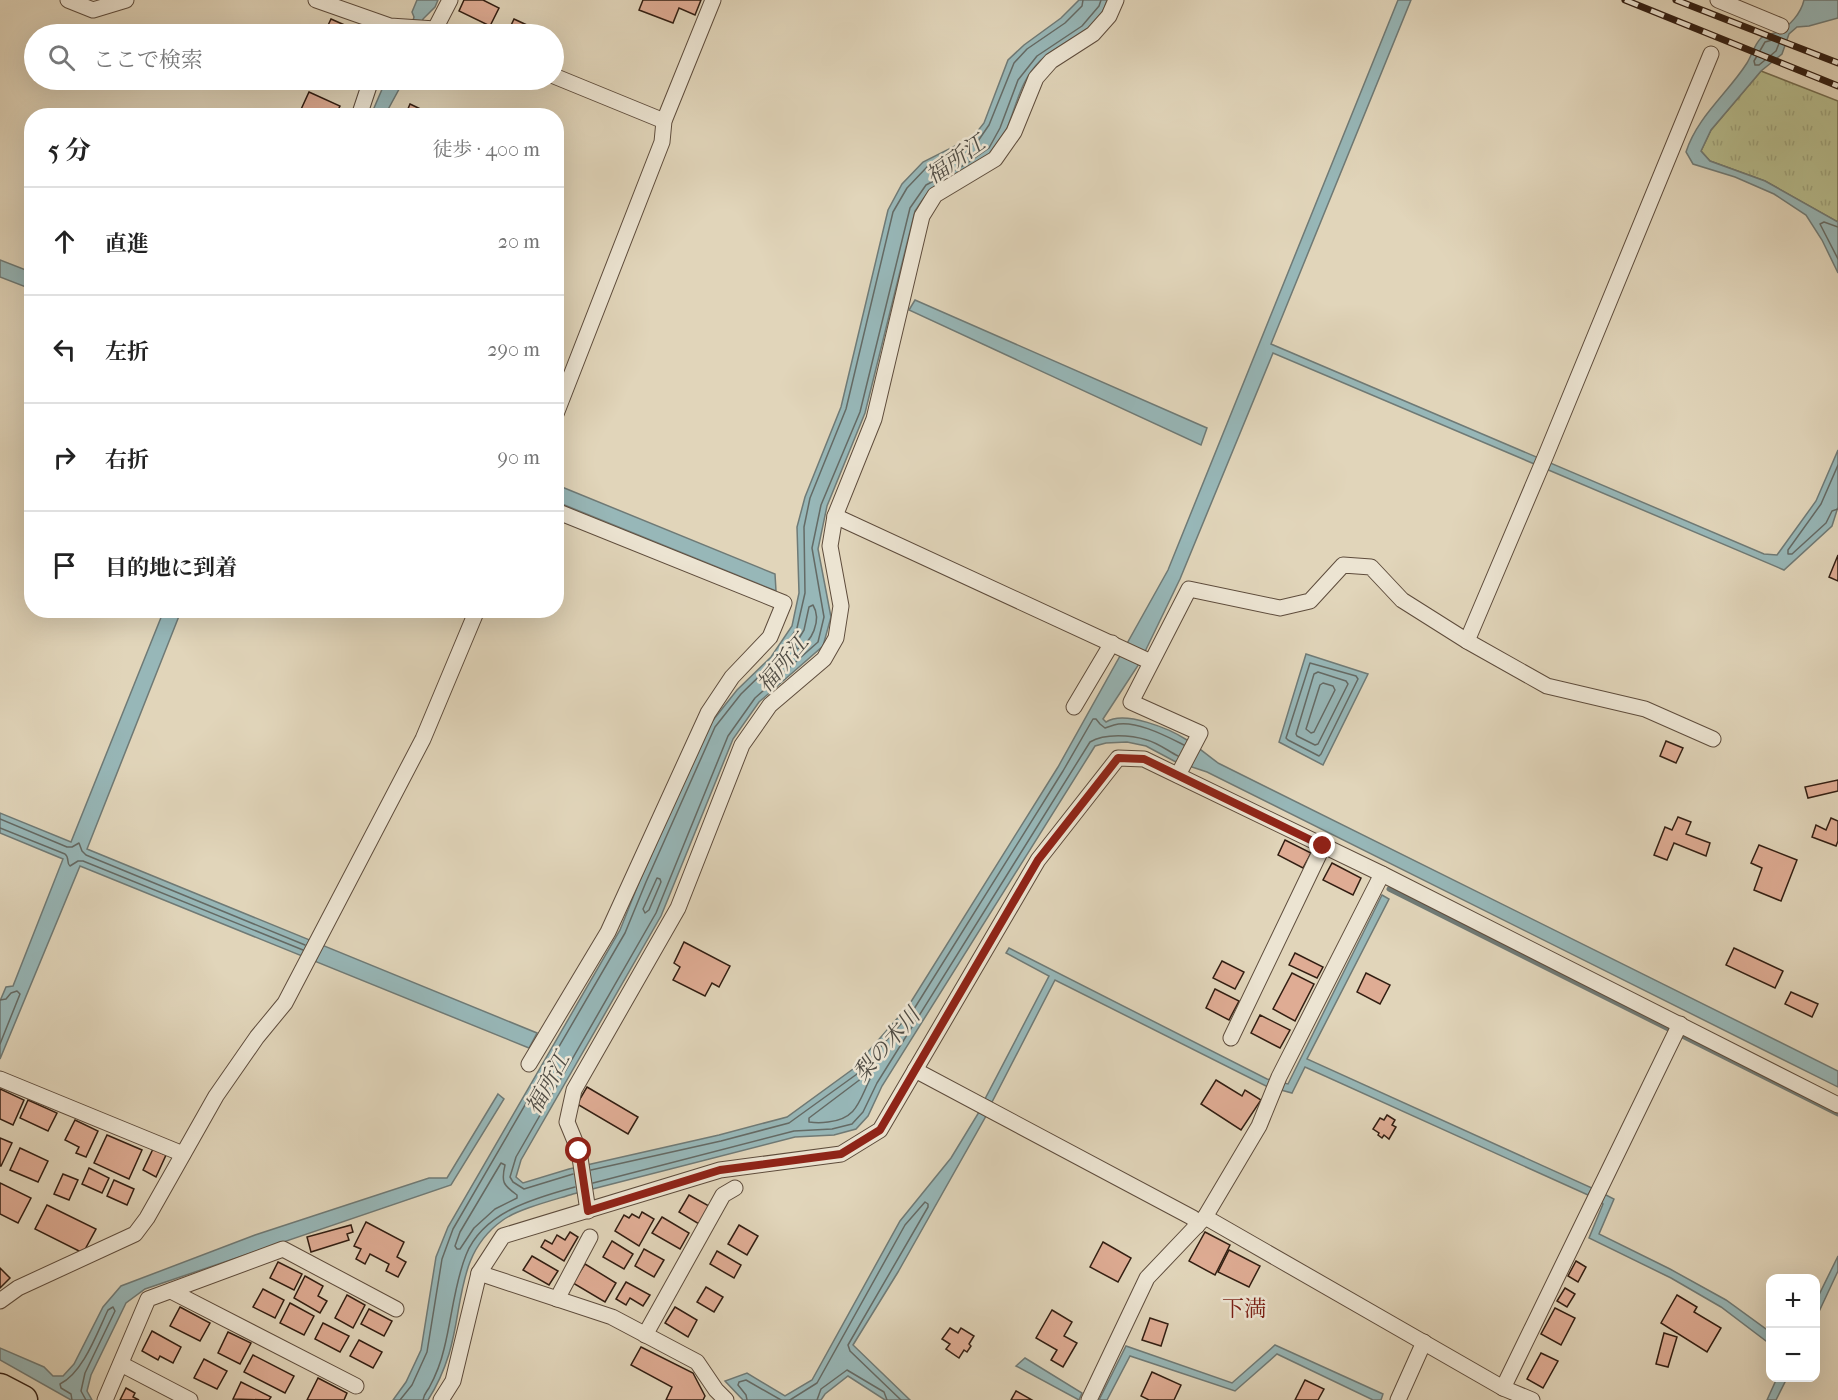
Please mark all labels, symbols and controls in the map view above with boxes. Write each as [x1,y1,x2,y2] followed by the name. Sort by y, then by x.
[24,24,564,90] search box
[45,41,78,74] icon: search
[93,47,203,73] text: ここで検索
[921,129,993,189] water label: 福所江
[48,135,91,166] text: 5 分
[433,138,540,161] text: 徒歩 · 400 m
[48,225,81,258] icon: ahead
[498,230,540,253] text: 20 m
[105,231,149,257] text: 直進
[48,333,81,366] icon: left
[487,338,540,361] text: 290 m
[105,339,149,365] text: 左折
[48,441,81,474] icon: right
[498,446,540,469] text: 90 m
[105,447,149,473] text: 右折
[48,549,81,582] icon: arrive
[105,555,237,581] text: 目的地に到着
[752,628,816,697] water label: 福所江
[1309,832,1335,858] route end
[848,1001,927,1086] water label: 梨の木川
[521,1046,577,1119] water label: 福所江
[565,1137,591,1163] route start
[1766,1274,1820,1382] map controls
[1766,1274,1820,1328] button: +
[1222,1296,1266,1322] district label: 下満
[1766,1328,1820,1382] button: −

